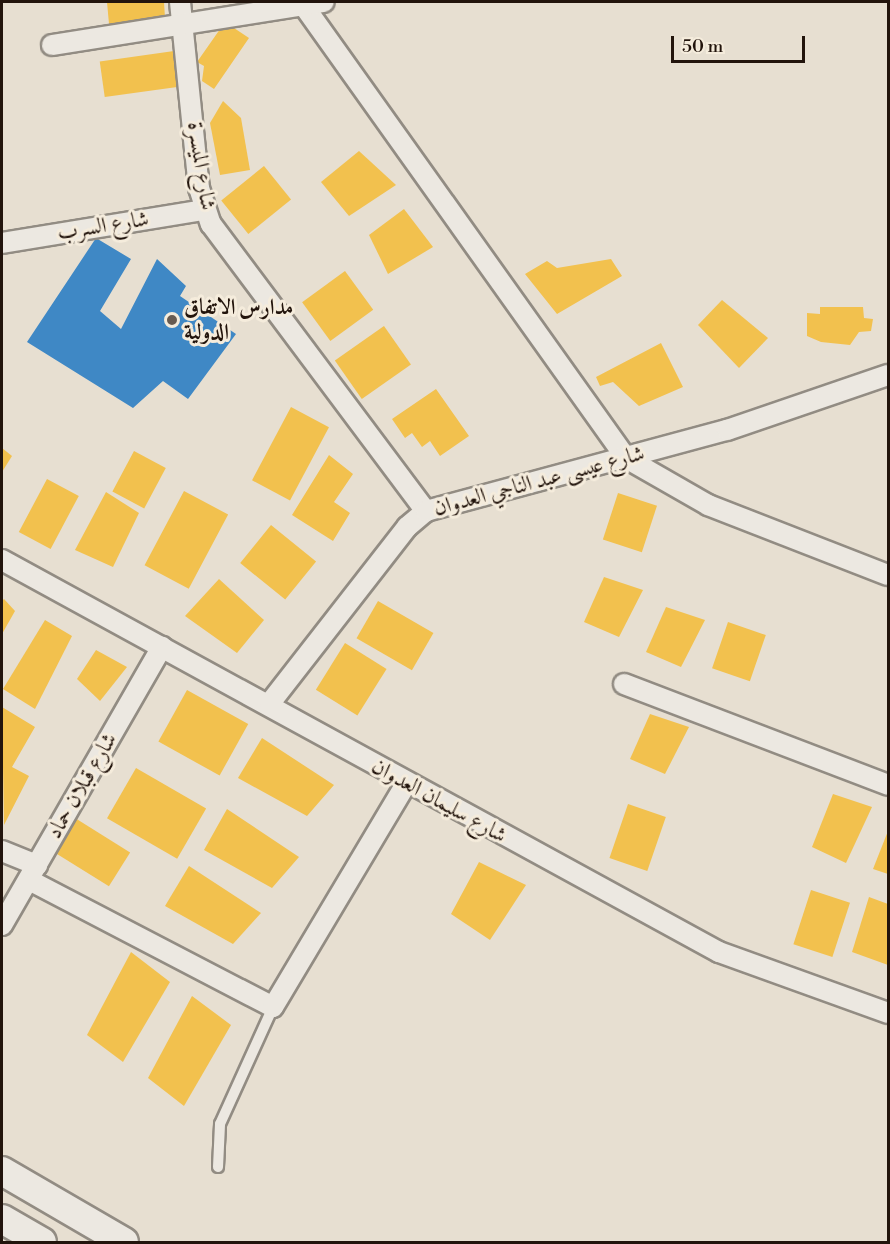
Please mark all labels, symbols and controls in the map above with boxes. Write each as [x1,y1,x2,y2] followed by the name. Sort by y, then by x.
[674,24,808,62] scale bar
[682,35,723,58] text: 50 m
[181,120,221,212] street label: شارع الميسرة
[55,206,151,246] street label: شارع السرب
[184,294,293,346] place label: مدارس الاتفاق الدولية
[165,313,179,327] marker: مدارس الاتفاق الدولية
[431,440,647,522] street label: شارع عيسى عبد الناجي العدوان
[41,728,123,844] street label: شارع قبلان حماد
[367,753,511,849] street label: شارع سليمان العدوان

